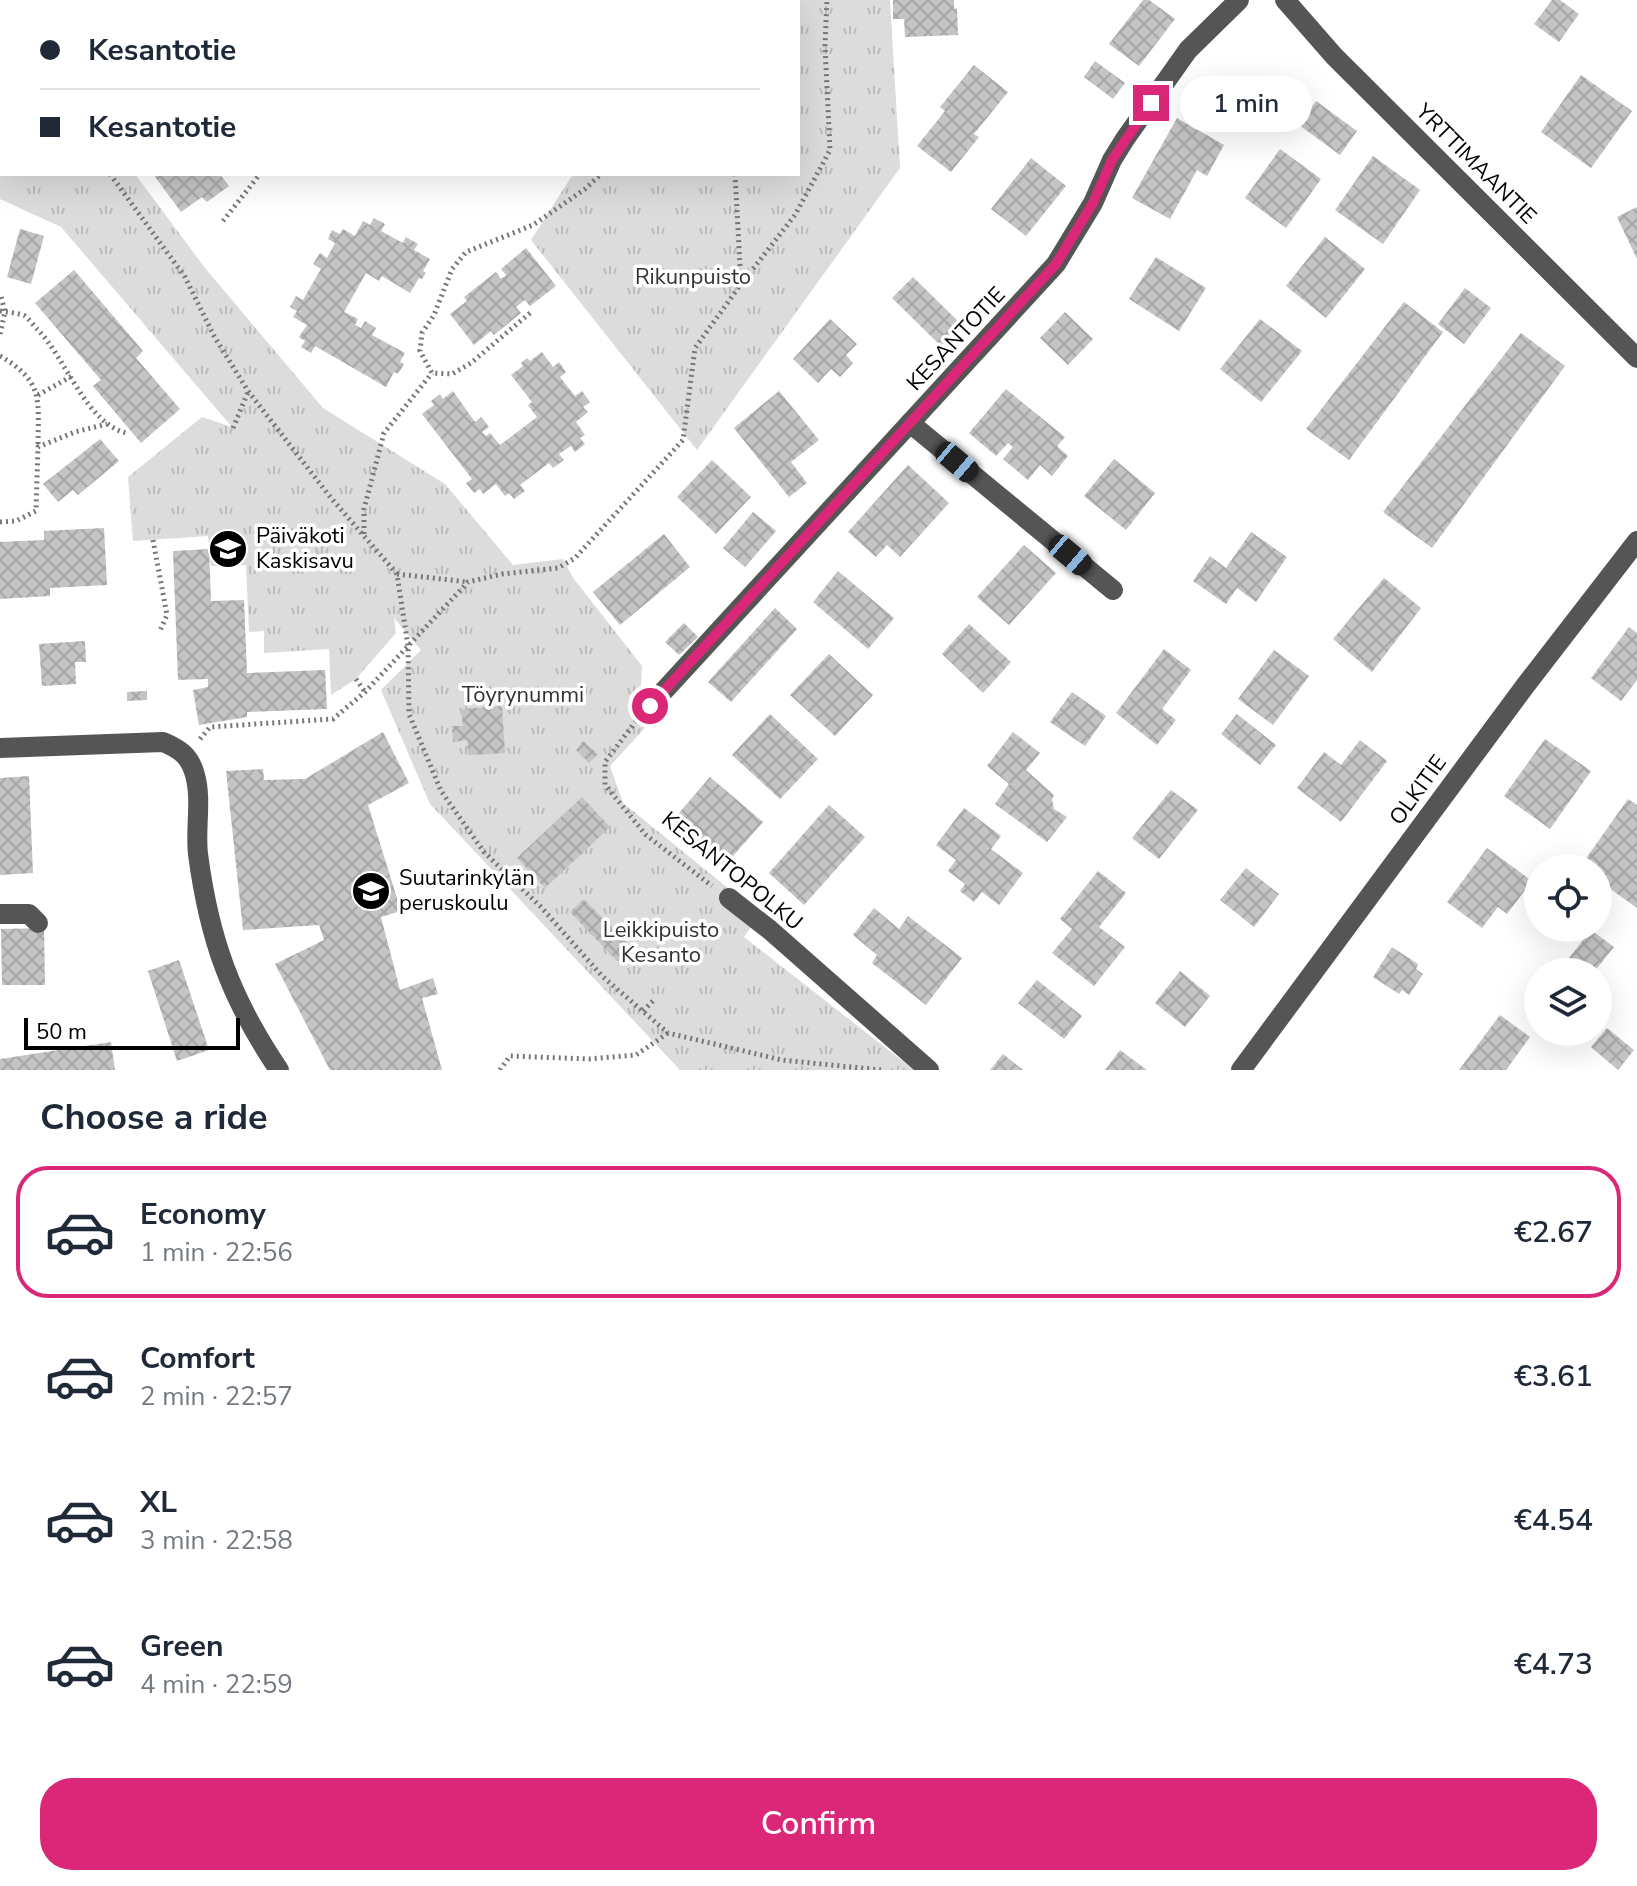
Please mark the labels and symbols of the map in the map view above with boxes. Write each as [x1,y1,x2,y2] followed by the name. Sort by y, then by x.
[1179,75,1311,131] callout: 1 min
[1133,85,1169,121] route end
[1408,96,1543,231] street label: YRTTIMAANTIE
[635,262,751,292] park label: Rikunpuisto
[900,280,1012,398] street label: KESANTOTIE
[931,437,983,487] car
[256,521,354,576] place label: Päiväkoti Kaskisavu
[207,528,249,570] school or university icon: Päiväkoti Kaskisavu
[1044,530,1096,580] car
[462,680,584,710] park label: Töyrynummi
[632,688,668,724] route start
[1382,749,1454,831] street label: OLKITIE
[655,805,809,937] street label: KESANTOPOLKU
[399,863,535,918] place label: Suutarinkylän peruskoulu
[350,870,392,912] school or university icon: Suutarinkylän peruskoulu
[603,915,719,970] park label: Leikkipuisto Kesanto
[24,1014,240,1050] scale bar

